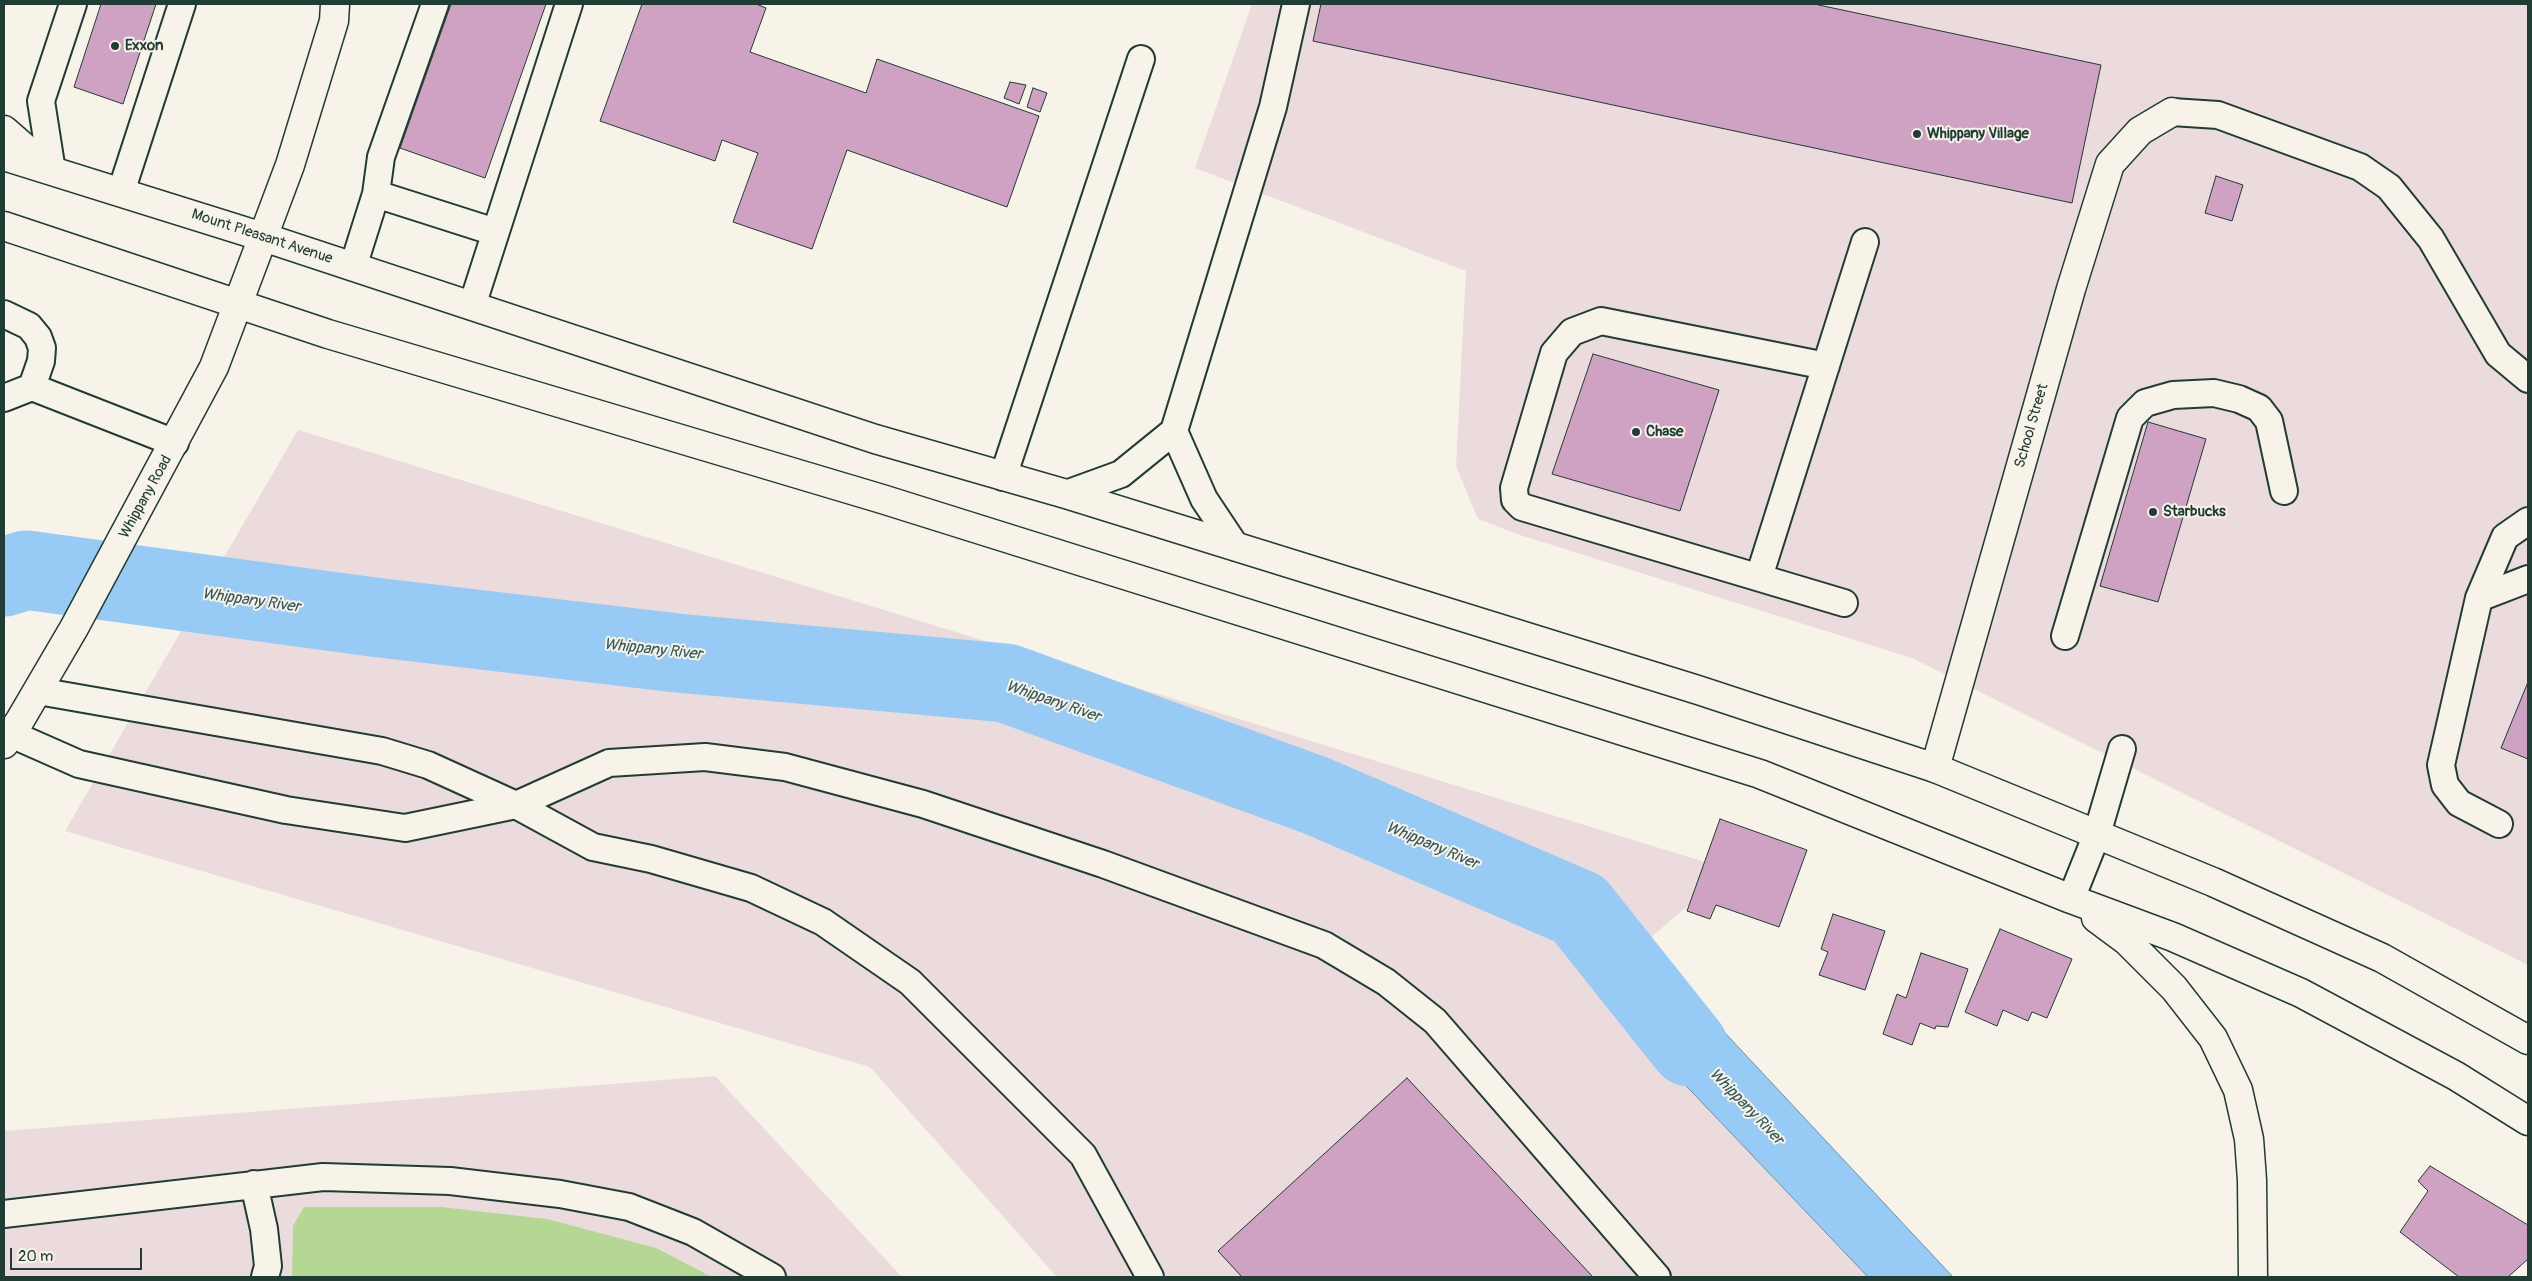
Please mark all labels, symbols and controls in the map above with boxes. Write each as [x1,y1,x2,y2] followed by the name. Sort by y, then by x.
[125,37,163,55] place label: Exxon
[109,40,121,52] marker: Exxon
[1927,125,2029,143] place label: Whippany Village
[1911,128,1923,140] marker: Whippany Village
[189,206,335,268] street label: Mount Pleasant Avenue
[2011,382,2053,470] street label: School Street
[1646,423,1683,441] place label: Chase
[1630,426,1642,438] marker: Chase
[116,452,176,542] street label: Whippany Road
[2163,503,2226,521] place label: Starbucks
[2147,506,2159,518] marker: Starbucks
[201,585,301,617] water label: Whippany River
[603,635,703,665] water label: Whippany River
[1003,677,1103,727] water label: Whippany River
[1383,818,1481,874] water label: Whippany River
[1705,1065,1787,1149] water label: Whippany River
[12,1238,145,1270] scale bar
[18,1247,53,1266] text: 20 m

